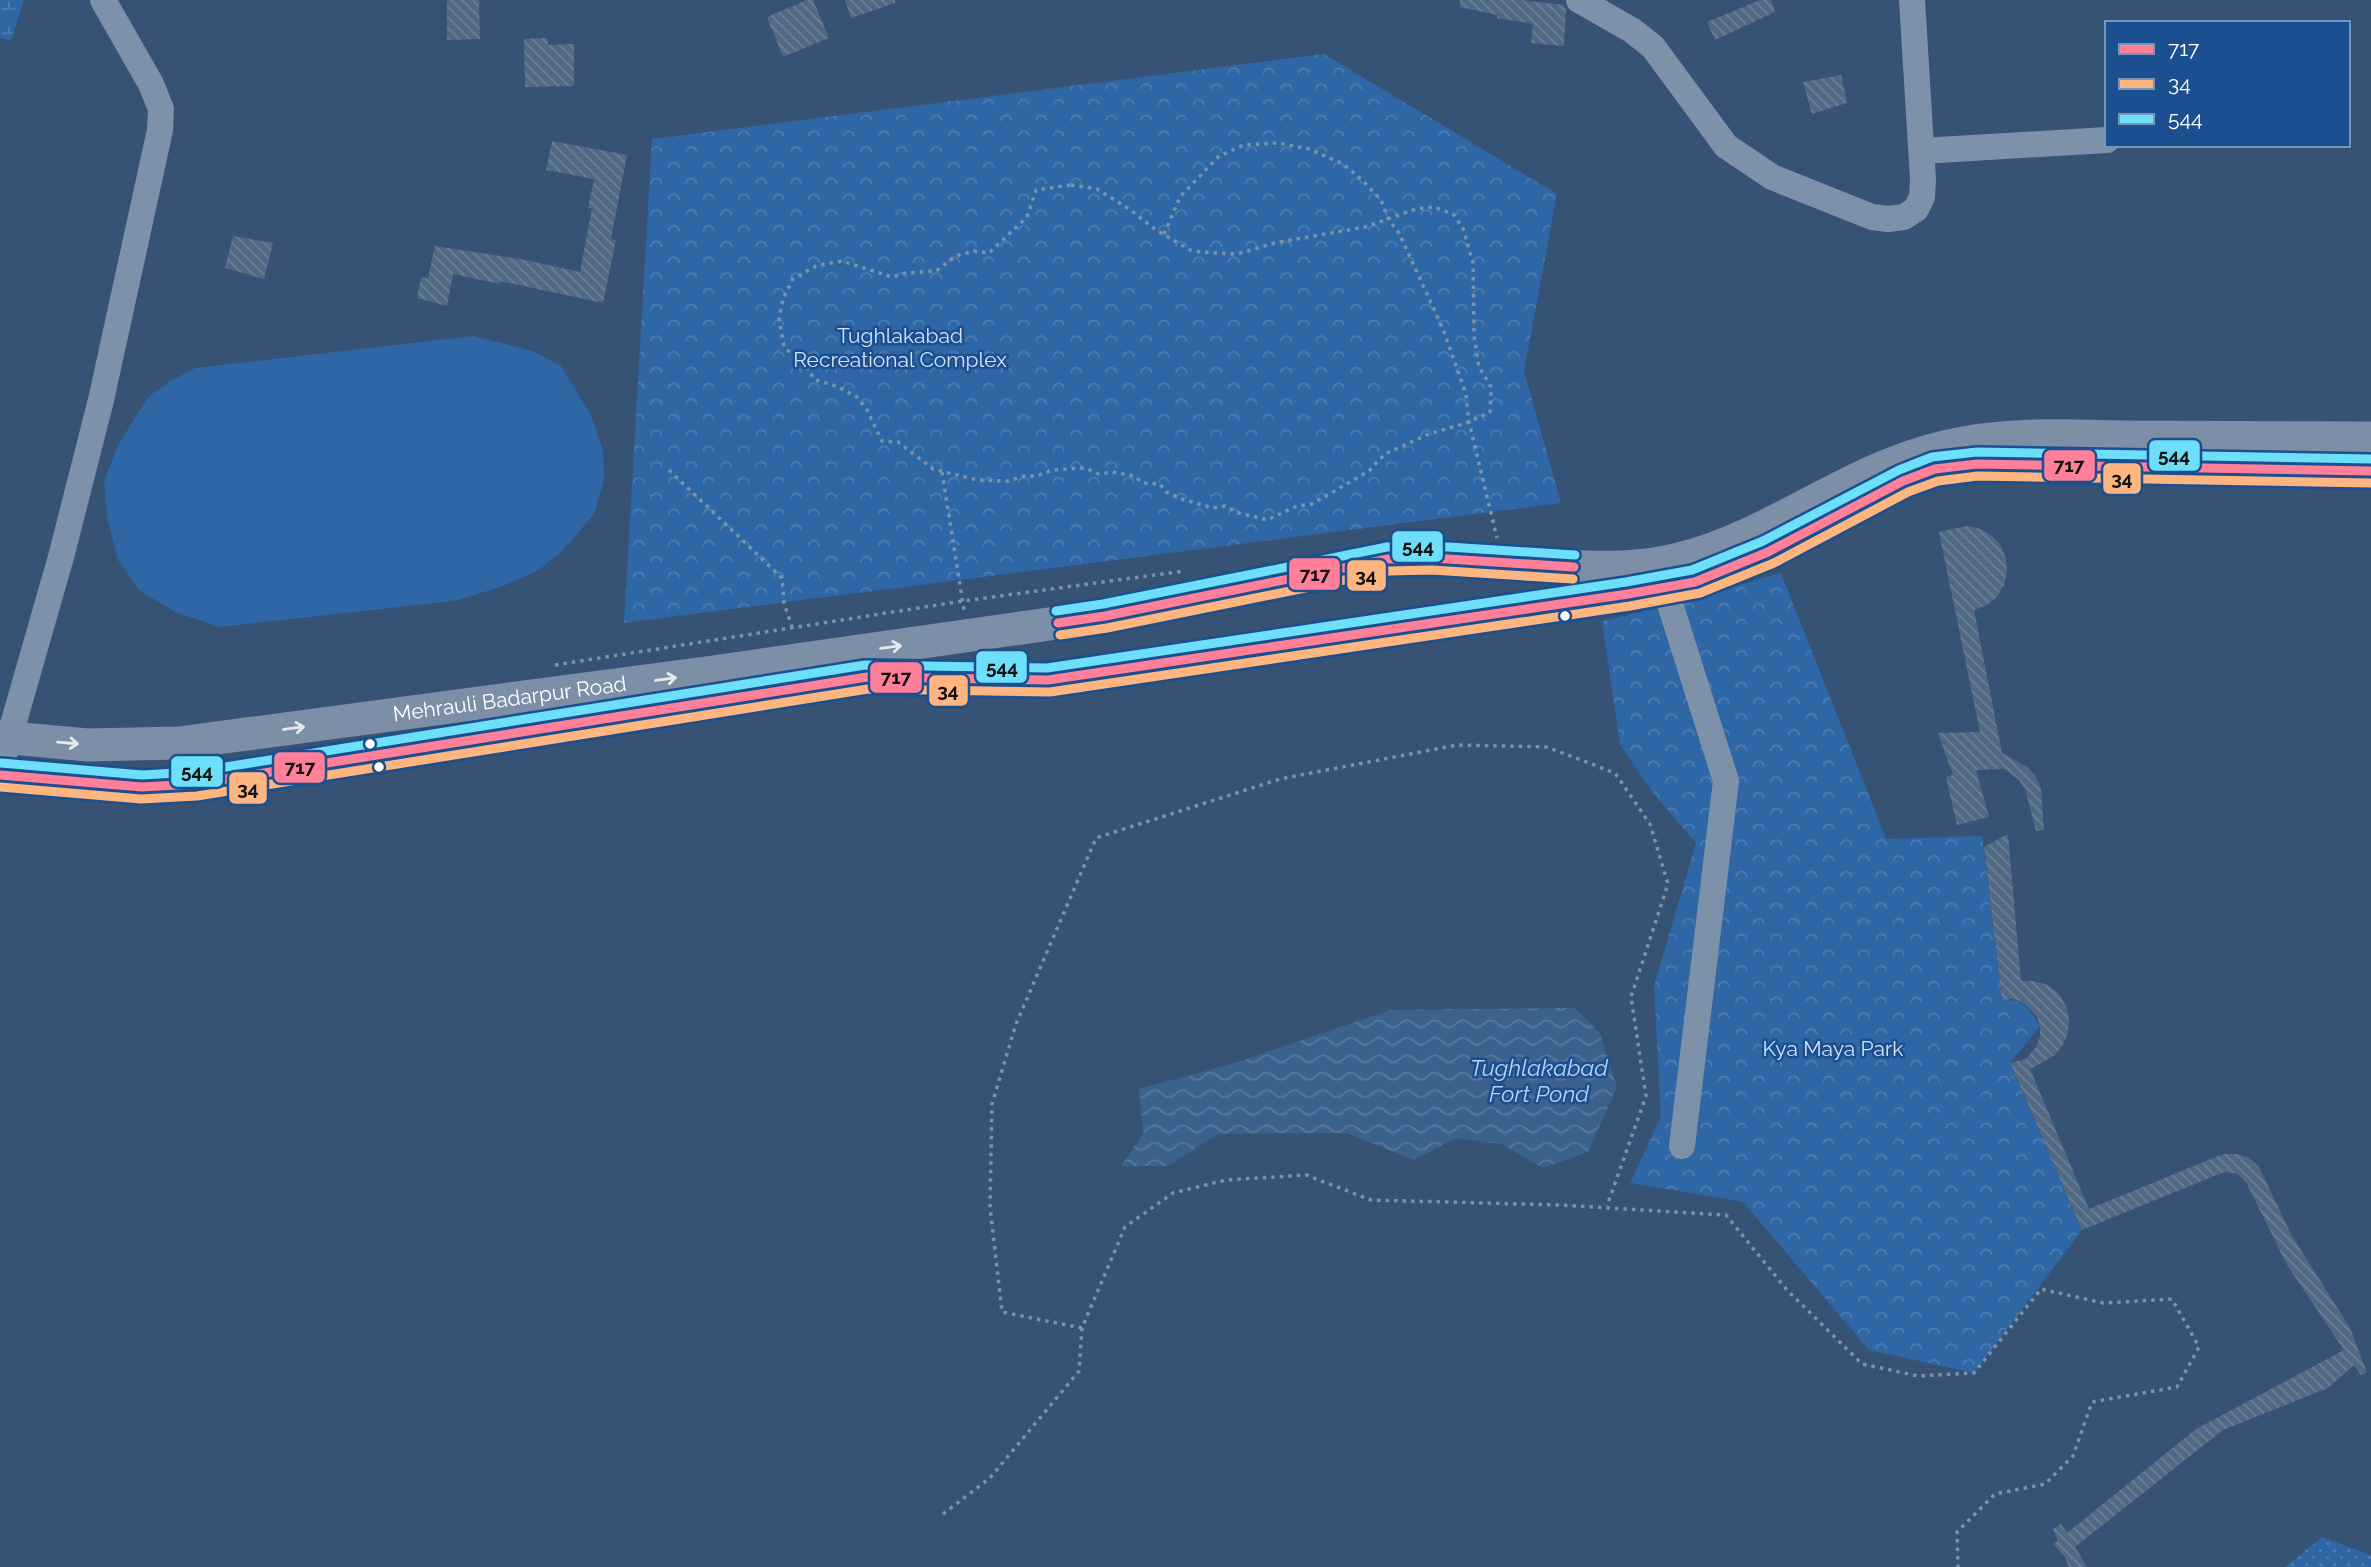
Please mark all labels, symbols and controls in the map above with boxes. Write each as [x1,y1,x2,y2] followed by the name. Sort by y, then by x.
[2105,21,2350,147] legend
[2168,36,2200,61] text: 717
[2168,71,2191,96] text: 34
[2168,106,2202,131] text: 544
[793,323,1007,372] park label: Tughlakabad Recreational Complex
[2148,439,2201,472] line badge: 544
[2158,444,2190,466] text: 544
[2043,449,2096,482] line badge: 717
[2054,454,2085,476] text: 717
[2102,462,2142,495] line badge: 34
[2111,467,2133,489] text: 34
[1391,530,1444,563] line badge: 544
[1402,535,1434,557] text: 544
[1288,557,1341,591] line badge: 717
[1346,559,1387,592] line badge: 34
[1300,563,1331,585] text: 717
[1355,564,1377,586] text: 34
[1558,609,1572,623] unlabelled marker
[879,640,902,653] one-way arrow
[975,650,1028,684] line badge: 544
[986,656,1018,678] text: 544
[869,661,923,694] line badge: 717
[881,666,912,688] text: 717
[391,671,628,726] street label: Mehrauli Badarpur Road
[654,672,676,685] one-way arrow
[928,674,969,707] line badge: 34
[937,679,959,701] text: 34
[283,721,305,734] one-way arrow
[56,737,79,750] one-way arrow
[363,737,377,751] unlabelled marker
[273,751,326,784] line badge: 717
[170,755,224,788] line badge: 544
[285,756,316,778] text: 717
[181,760,213,782] text: 544
[372,760,386,774] unlabelled marker
[228,771,268,805] line badge: 34
[237,777,259,799] text: 34
[1763,1036,1903,1061] park label: Kya Maya Park
[1470,1054,1609,1107] water label: Tughlakabad Fort Pond

